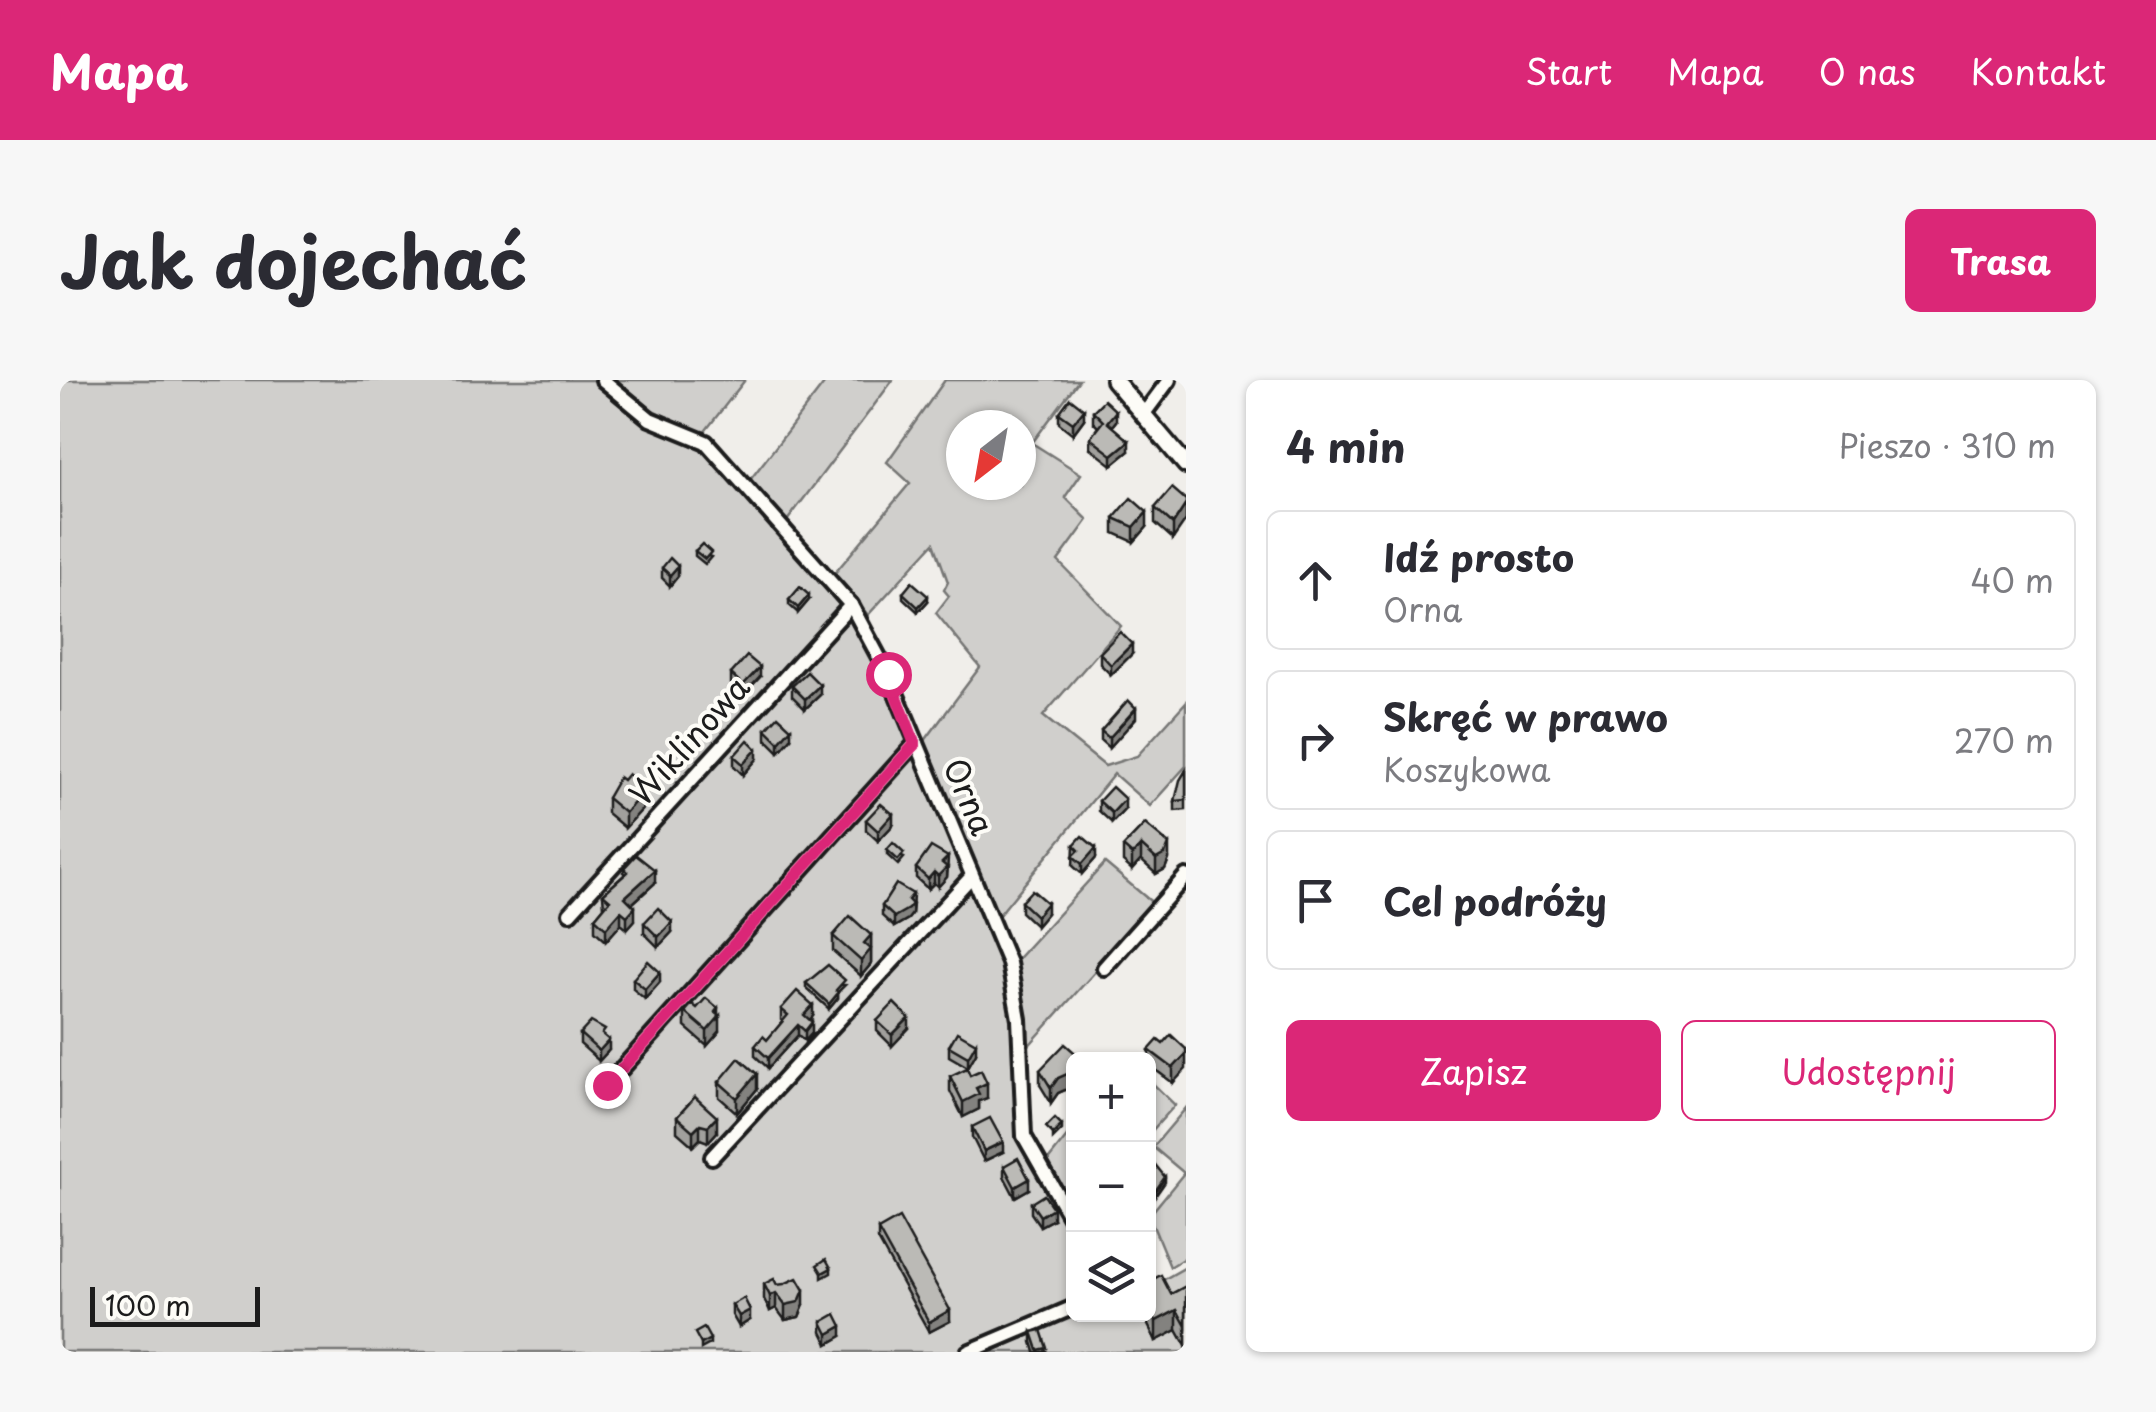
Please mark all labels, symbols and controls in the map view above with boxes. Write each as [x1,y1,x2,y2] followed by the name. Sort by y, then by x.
[50,34,188,106] text: Mapa
[1525,44,1612,97] text: Start
[1667,44,1764,97] text: Mapa
[1819,44,1916,97] text: O nas
[1971,44,2106,97] text: Kontakt
[60,207,528,313] text: Jak dojechać
[1905,209,2096,312] button: Trasa
[946,410,1036,500] north arrow
[1286,414,1406,477] text: 4 min
[1839,421,2056,469] text: Pieszo · 310 m
[1383,528,1574,585] text: Idź prosto
[1288,553,1343,608] icon: ahead
[1970,556,2054,604] text: 40 m
[1383,585,1462,633] text: Orna
[866,652,912,698] route start
[617,664,760,815] street label: Wiklinowa
[1383,688,1668,745] text: Skręć w prawo
[1288,713,1343,768] icon: right
[1954,716,2054,764] text: 270 m
[1383,745,1550,793] text: Koszykowa
[932,750,1007,842] street label: Orna
[1383,872,1607,929] text: Cel podróży
[1288,873,1343,928] icon: arrive
[1286,1020,1661,1121] button: Zapisz
[1681,1020,2056,1121] button: Udostępnij
[1066,1052,1156,1322] map controls
[1066,1052,1156,1142] button: +
[585,1063,631,1109] route end
[1066,1142,1156,1232] button: −
[1066,1232,1156,1322] button: layers
[90,1282,260,1326] scale bar
[105,1283,191,1326] text: 100 m

